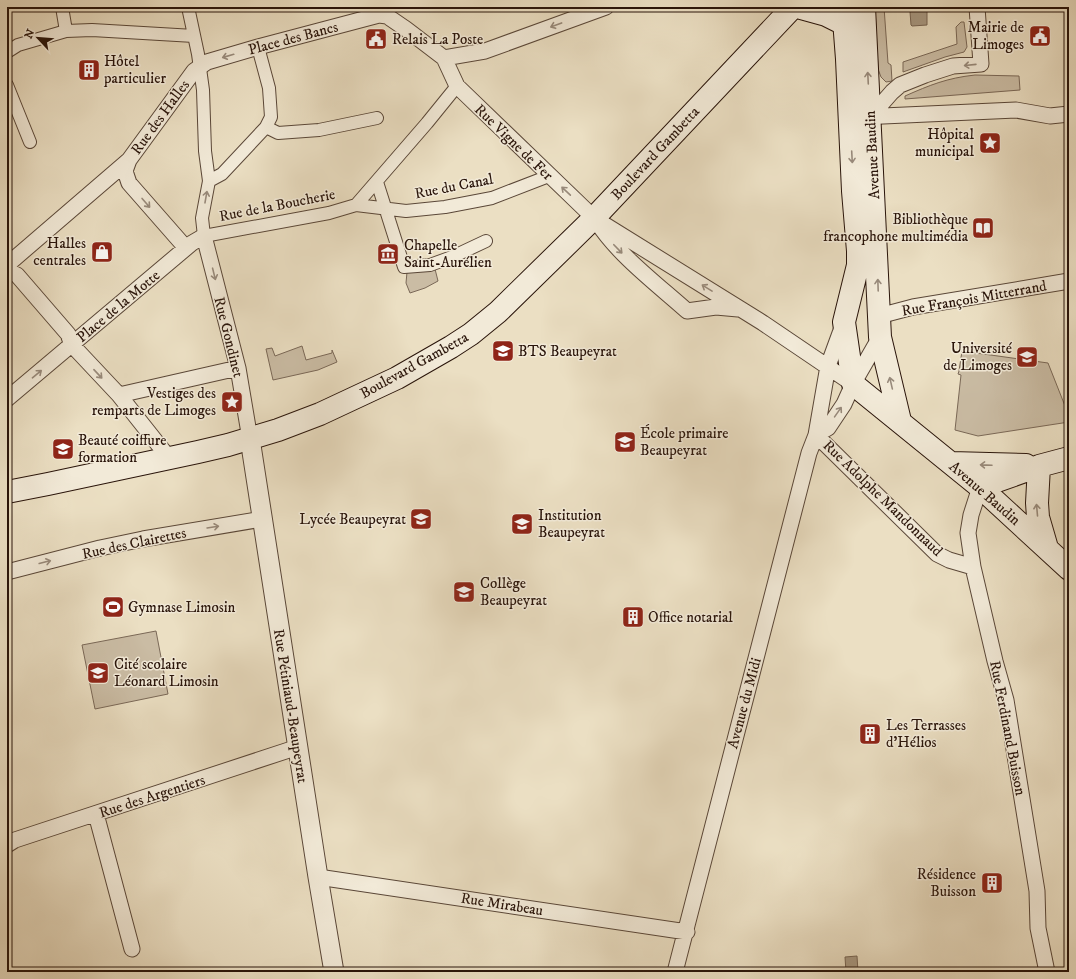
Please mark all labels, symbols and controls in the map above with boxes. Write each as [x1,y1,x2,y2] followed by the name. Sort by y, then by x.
[246,17,340,60] street label: Place des Bancs
[18,18,58,58] north arrow
[967,18,1024,54] place label: Mairie de Limoges
[550,22,562,30] one-way arrow
[1027,23,1053,49] public building icon: Mairie de Limoges
[363,26,389,52] public building icon: Relais La Poste
[22,27,38,41] text: N
[392,30,483,49] place label: Relais La Poste
[103,52,166,88] place label: Hôtel particulier
[221,53,234,60] one-way arrow
[76,57,102,83] building icon: Hôtel particulier
[964,61,977,68] one-way arrow
[864,72,872,85] one-way arrow
[127,76,194,158] street label: Rue des Halles
[470,100,557,185] street label: Rue Vigne de Fer
[607,102,704,204] street label: Boulevard Gambetta
[861,110,884,200] street label: Avenue Baudin
[915,125,974,161] place label: Hôpital municipal
[977,130,1003,156] place icon: Hôpital municipal
[848,150,855,163] one-way arrow
[413,169,495,203] street label: Rue du Canal
[217,185,337,226] street label: Rue de la Boucherie
[560,187,571,196] one-way arrow
[202,191,210,204] one-way arrow
[142,197,151,208] one-way arrow
[823,210,969,246] place label: Bibliothèque francophone multimédia
[970,215,996,241] library icon: Bibliothèque francophone multimédia
[33,234,86,270] place label: Halles centrales
[404,236,492,272] place label: Chapelle Saint-Aurélien
[89,239,115,265] shop icon: Halles centrales
[375,241,401,267] museum icon: Chapelle Saint-Aurélien
[613,244,623,254] one-way arrow
[73,266,164,347] street label: Place de la Motte
[210,267,218,280] one-way arrow
[900,276,1049,321] street label: Rue François Mitterrand
[874,279,881,292] one-way arrow
[701,284,713,292] one-way arrow
[209,295,248,380] street label: Rue Gondinet
[357,327,472,403] street label: Boulevard Gambetta
[490,338,516,364] school or university icon: BTS Beaupeyrat
[943,339,1013,375] place label: Université de Limoges
[518,342,617,361] place label: BTS Beaupeyrat
[1014,344,1040,370] school or university icon: Université de Limoges
[32,369,42,378] one-way arrow
[94,369,103,379] one-way arrow
[886,377,894,390] one-way arrow
[92,384,216,420] place label: Vestiges des remparts de Limoges
[219,389,245,415] place icon: Vestiges des remparts de Limoges
[834,407,842,418] one-way arrow
[640,424,728,460] place label: École primaire Beaupeyrat
[612,429,638,455] school or university icon: École primaire Beaupeyrat
[78,431,167,467] place label: Beauté coiffure formation
[50,436,76,462] school or university icon: Beauté coiffure formation
[819,436,947,561] street label: Rue Adolphe Mandonnaud
[945,457,1025,530] street label: Avenue Baudin
[980,461,993,468] one-way arrow
[1034,504,1041,517] one-way arrow
[408,506,434,532] school or university icon: Lycée Beaupeyrat
[538,506,605,542] place label: Institution Beaupeyrat
[299,510,406,529] place label: Lycée Beaupeyrat
[509,511,535,537] school or university icon: Institution Beaupeyrat
[80,523,188,564] street label: Rue des Clairettes
[206,523,219,531] one-way arrow
[38,558,51,565] one-way arrow
[480,574,547,610] place label: Collège Beaupeyrat
[451,579,477,605] school or university icon: Collège Beaupeyrat
[100,594,126,620] sports icon: Gymnase Limosin
[128,598,236,617] place label: Gymnase Limosin
[620,604,646,630] building icon: Office notarial
[648,608,733,627] place label: Office notarial
[269,628,312,785] street label: Rue Pétiniaud-Beaupeyrat
[114,655,219,691] place label: Cité scolaire Léonard Limosin
[723,655,766,751] street label: Avenue du Midi
[985,659,1030,797] street label: Rue Ferdinand Buisson
[85,660,111,686] school or university icon: Cité scolaire Léonard Limosin
[886,716,966,752] place label: Les Terrasses d'Hélios
[857,721,883,747] building icon: Les Terrasses d'Hélios
[97,770,208,823] street label: Rue des Argentiers
[917,865,976,901] place label: Résidence Buisson
[979,870,1005,896] building icon: Résidence Buisson
[459,889,544,920] street label: Rue Mirabeau

